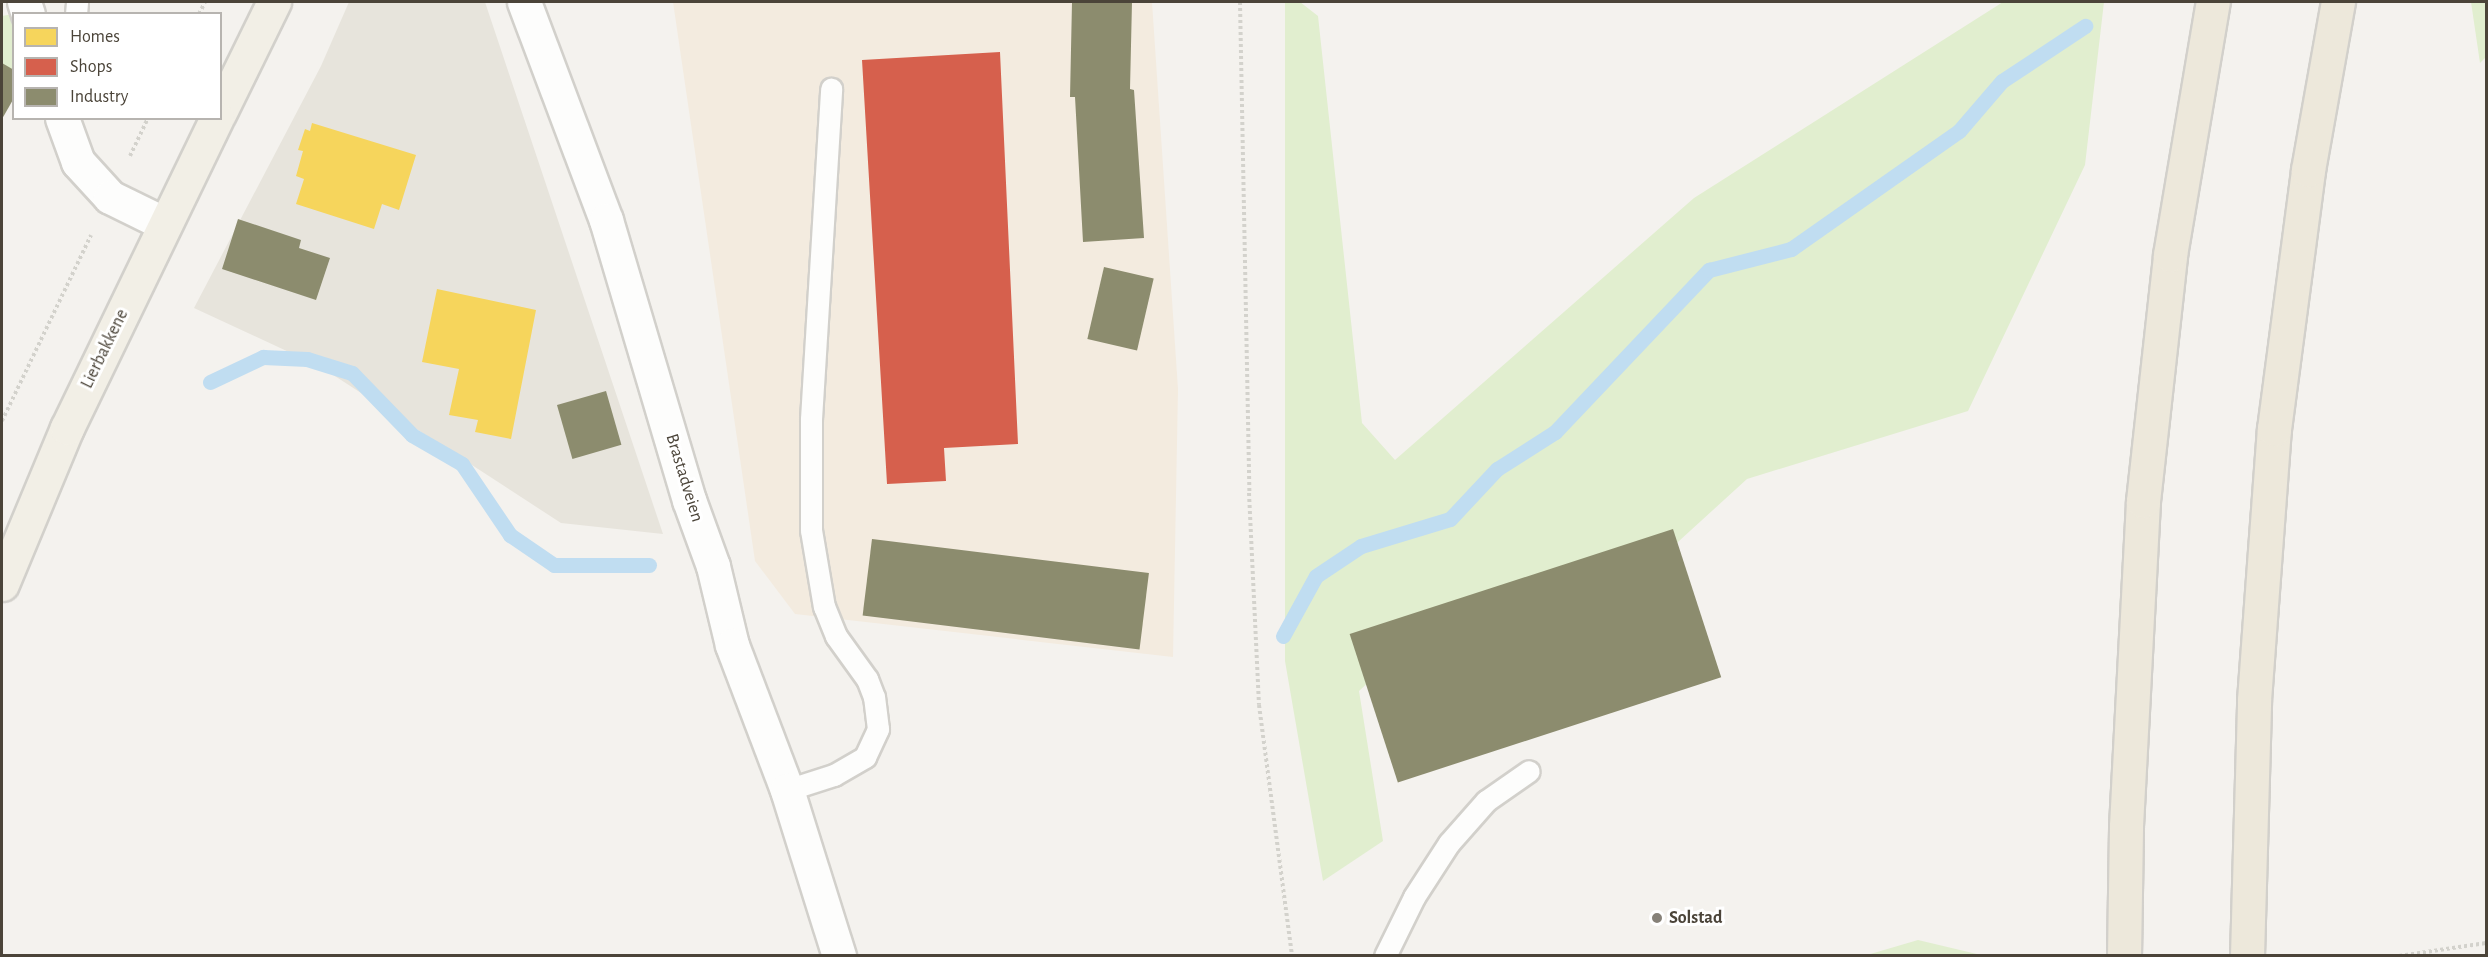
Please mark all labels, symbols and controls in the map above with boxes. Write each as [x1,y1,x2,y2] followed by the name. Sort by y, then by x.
[12,12,222,120] legend
[70,28,120,46] text: Homes
[70,58,112,76] text: Shops
[70,88,129,106] text: Industry
[77,306,133,392] street label: Lierbakkene
[660,431,708,525] street label: Brastadveien
[1669,907,1722,929] place label: Solstad
[1650,911,1664,925] marker: Solstad

